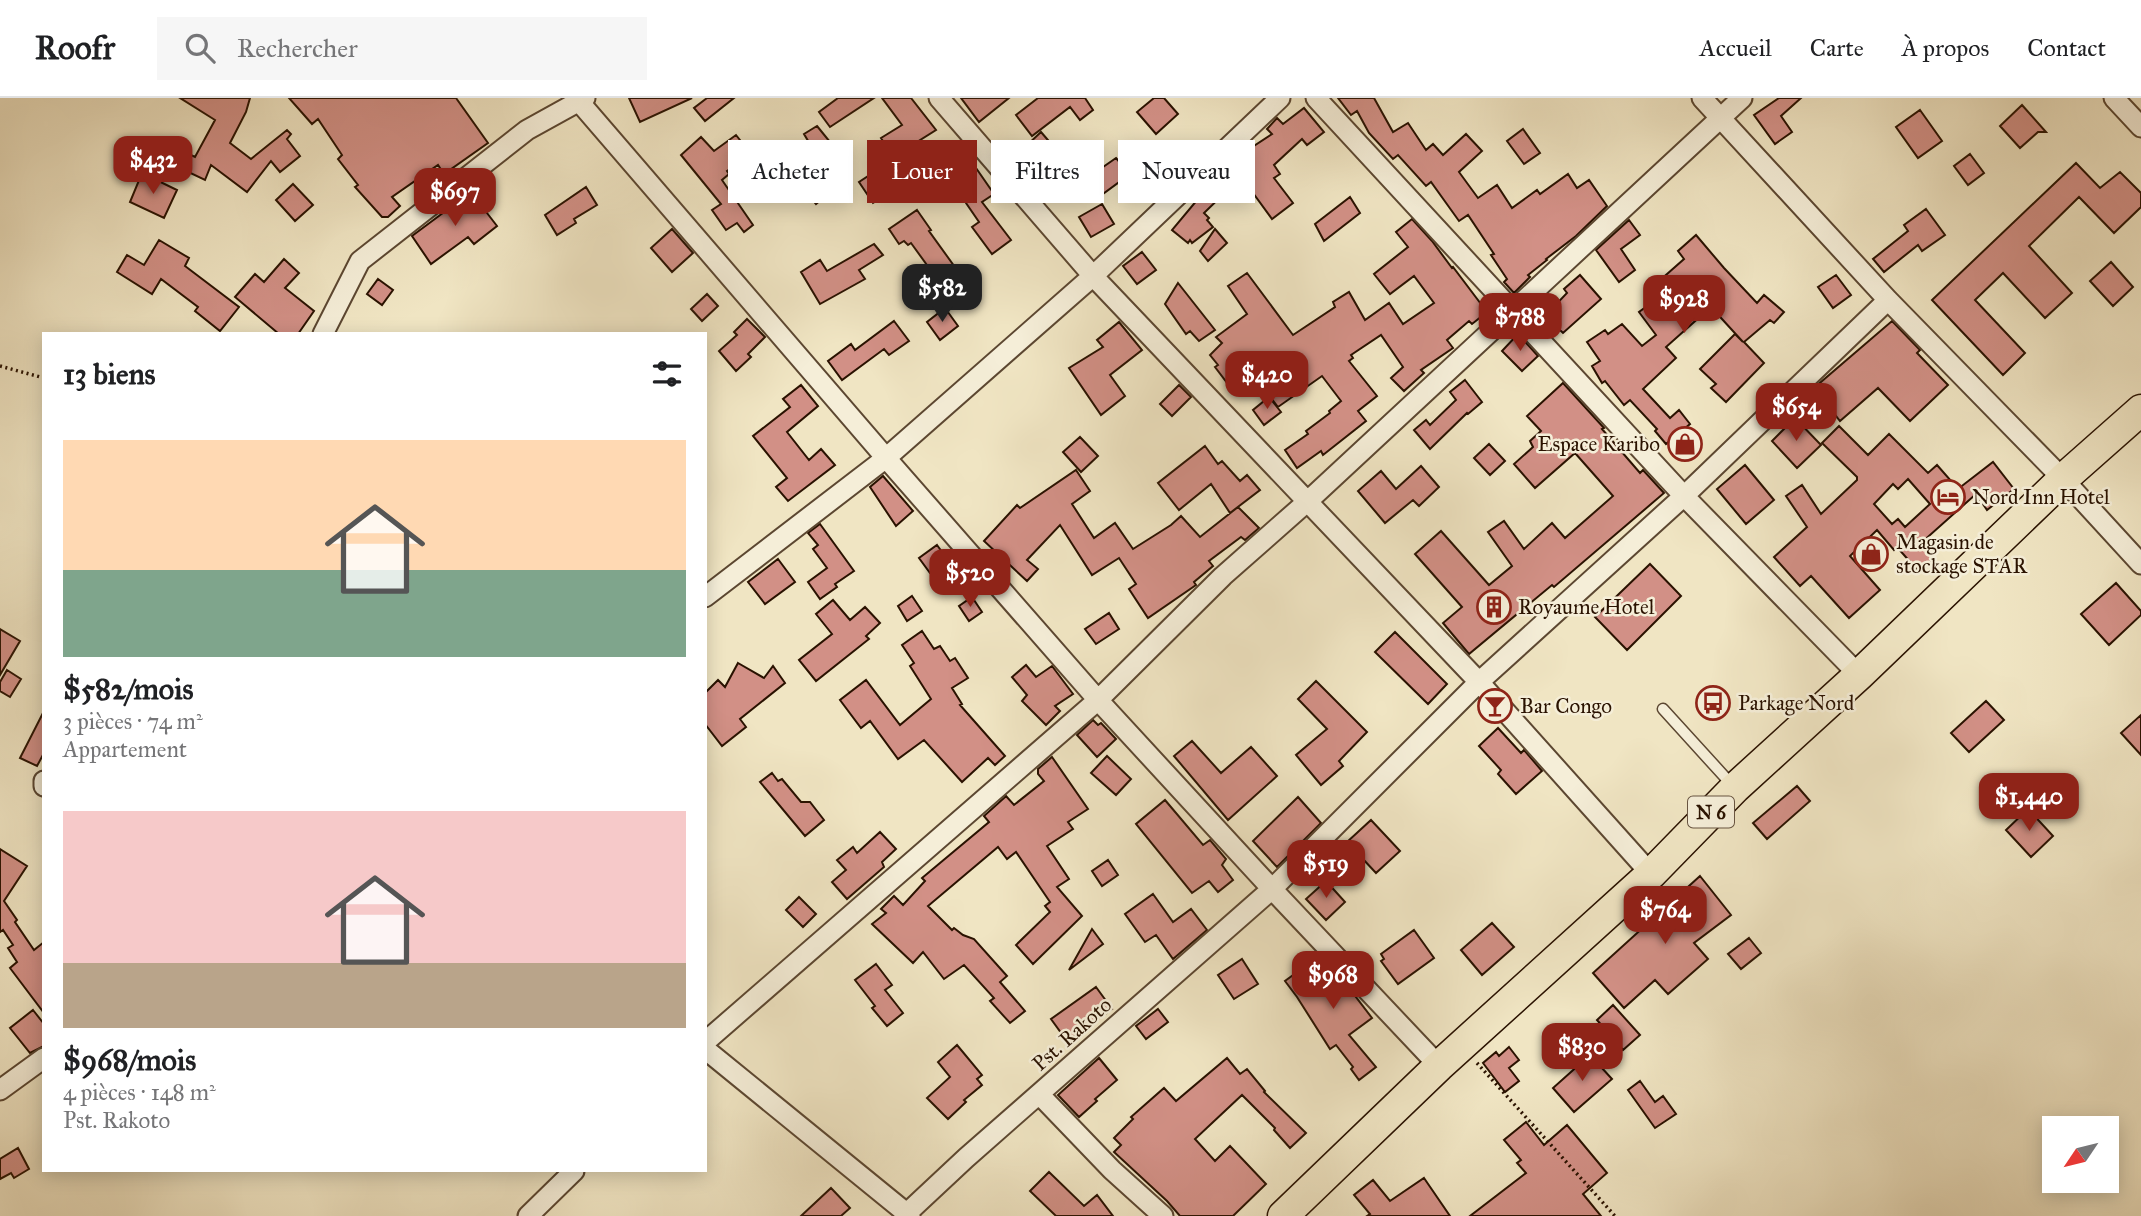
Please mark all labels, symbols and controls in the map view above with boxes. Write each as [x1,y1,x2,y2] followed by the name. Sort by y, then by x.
[157,17,647,80] search box
[35,28,115,68] text: Roofr
[181,29,219,67] icon: search
[237,32,358,64] text: Rechercher
[1700,33,1772,63] text: Accueil
[1810,33,1864,63] text: Carte
[1902,33,1989,63] text: À propos
[2027,33,2106,63] text: Contact
[112,136,194,196] pin: $432
[728,140,853,203] chip: Acheter
[867,140,977,203] chip: Louer
[991,140,1104,203] chip: Filtres
[1118,140,1255,203] chip: Nouveau
[129,145,177,173] text: $432
[414,169,496,228] pin: $697
[430,177,480,205] text: $697
[901,264,983,324] pin: $582
[918,273,966,301] text: $582
[1643,275,1725,335] pin: $928
[1659,284,1709,312] text: $928
[1479,294,1561,353] pin: $788
[1495,302,1545,330] text: $788
[1226,352,1308,411] pin: $420
[648,355,686,393] icon: filters
[63,356,156,392] text: 13 biens
[1241,360,1293,388] text: $420
[1755,384,1837,443] pin: $654
[1772,392,1820,420] text: $654
[1666,425,1704,463] shop icon: Espace Karibo
[1538,431,1660,457] place label: Espace Karibo
[1929,478,1967,516] hotel icon: Nord Inn Hotel
[1972,484,2110,510] place label: Nord Inn Hotel
[312,486,438,612] icon: home
[1896,529,2029,579] place label: Magasin de stockage STAR
[1852,535,1890,573] shop icon: Magasin de stockage STAR
[929,550,1011,609] pin: $520
[945,558,995,586] text: $520
[1475,588,1513,626] building icon: Royaume Hotel
[1518,594,1655,620] place label: Royaume Hotel
[63,671,193,707] text: $582/mois
[1694,684,1732,722] bus stop icon: Parkage Nord
[1476,687,1514,725] bar icon: Bar Congo
[1738,690,1855,716] place label: Parkage Nord
[1520,693,1612,719] place label: Bar Congo
[63,707,203,735] text: 3 pièces · 74 m²
[63,735,187,763] text: Appartement
[1972,774,2086,833] pin: $1,440
[1995,782,2063,810] text: $1,440
[1688,796,1734,828] road number: N 6
[1285,840,1367,900] pin: $519
[1303,849,1349,877] text: $519
[312,857,438,983] icon: home
[1624,886,1706,946] pin: $764
[1640,895,1690,923] text: $764
[1292,951,1374,1011] pin: $968
[1308,960,1358,988] text: $968
[1027,991,1117,1076] street label: Pst. Rakoto
[1541,1024,1623,1083] pin: $830
[1558,1032,1606,1060] text: $830
[63,1042,196,1078] text: $968/mois
[63,1078,216,1106] text: 4 pièces · 148 m²
[63,1106,170,1134] text: Pst. Rakoto
[2042,1116,2119,1194] north arrow
[2042,1116,2119,1193] map controls

